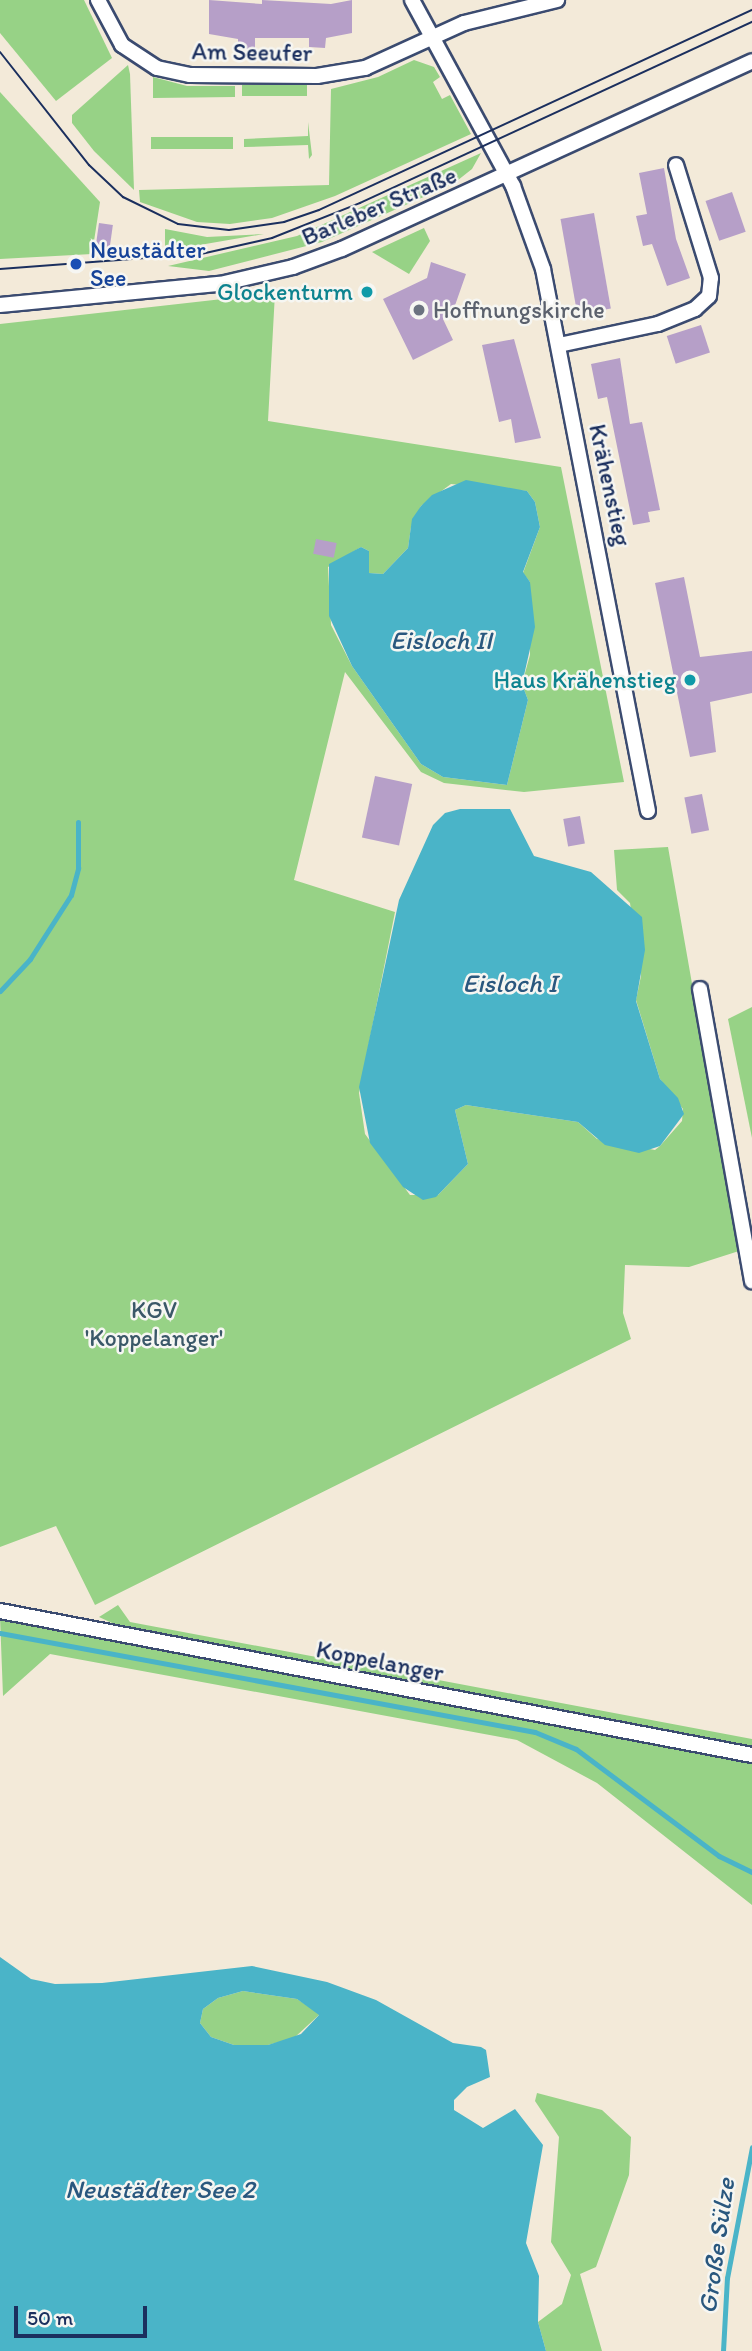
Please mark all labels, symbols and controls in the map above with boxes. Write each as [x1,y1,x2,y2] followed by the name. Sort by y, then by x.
[192,37,312,67] street label: Am Seeufer
[297,161,461,251] street label: Barleber Straße
[90,236,206,292] place label: Neustädter See
[68,256,84,272] marker: Neustädter See
[217,278,353,306] place label: Glockenturm
[359,284,375,300] marker: Glockenturm
[433,296,605,324] place label: Hoffnungskirche
[411,302,427,318] marker: Hoffnungskirche
[583,421,637,549] street label: Krähenstieg
[390,625,492,657] water label: Eisloch II
[494,666,676,694] place label: Haus Krähenstieg
[682,672,698,688] marker: Haus Krähenstieg
[463,968,557,1000] water label: Eisloch I
[85,1296,223,1352] park label: KGV 'Koppelanger'
[314,1635,446,1687] street label: Koppelanger
[65,2174,255,2206] water label: Neustädter See 2
[692,2176,742,2316] water label: Große Sülze
[18,2292,150,2336] scale bar
[27,2305,73,2330] text: 50 m

